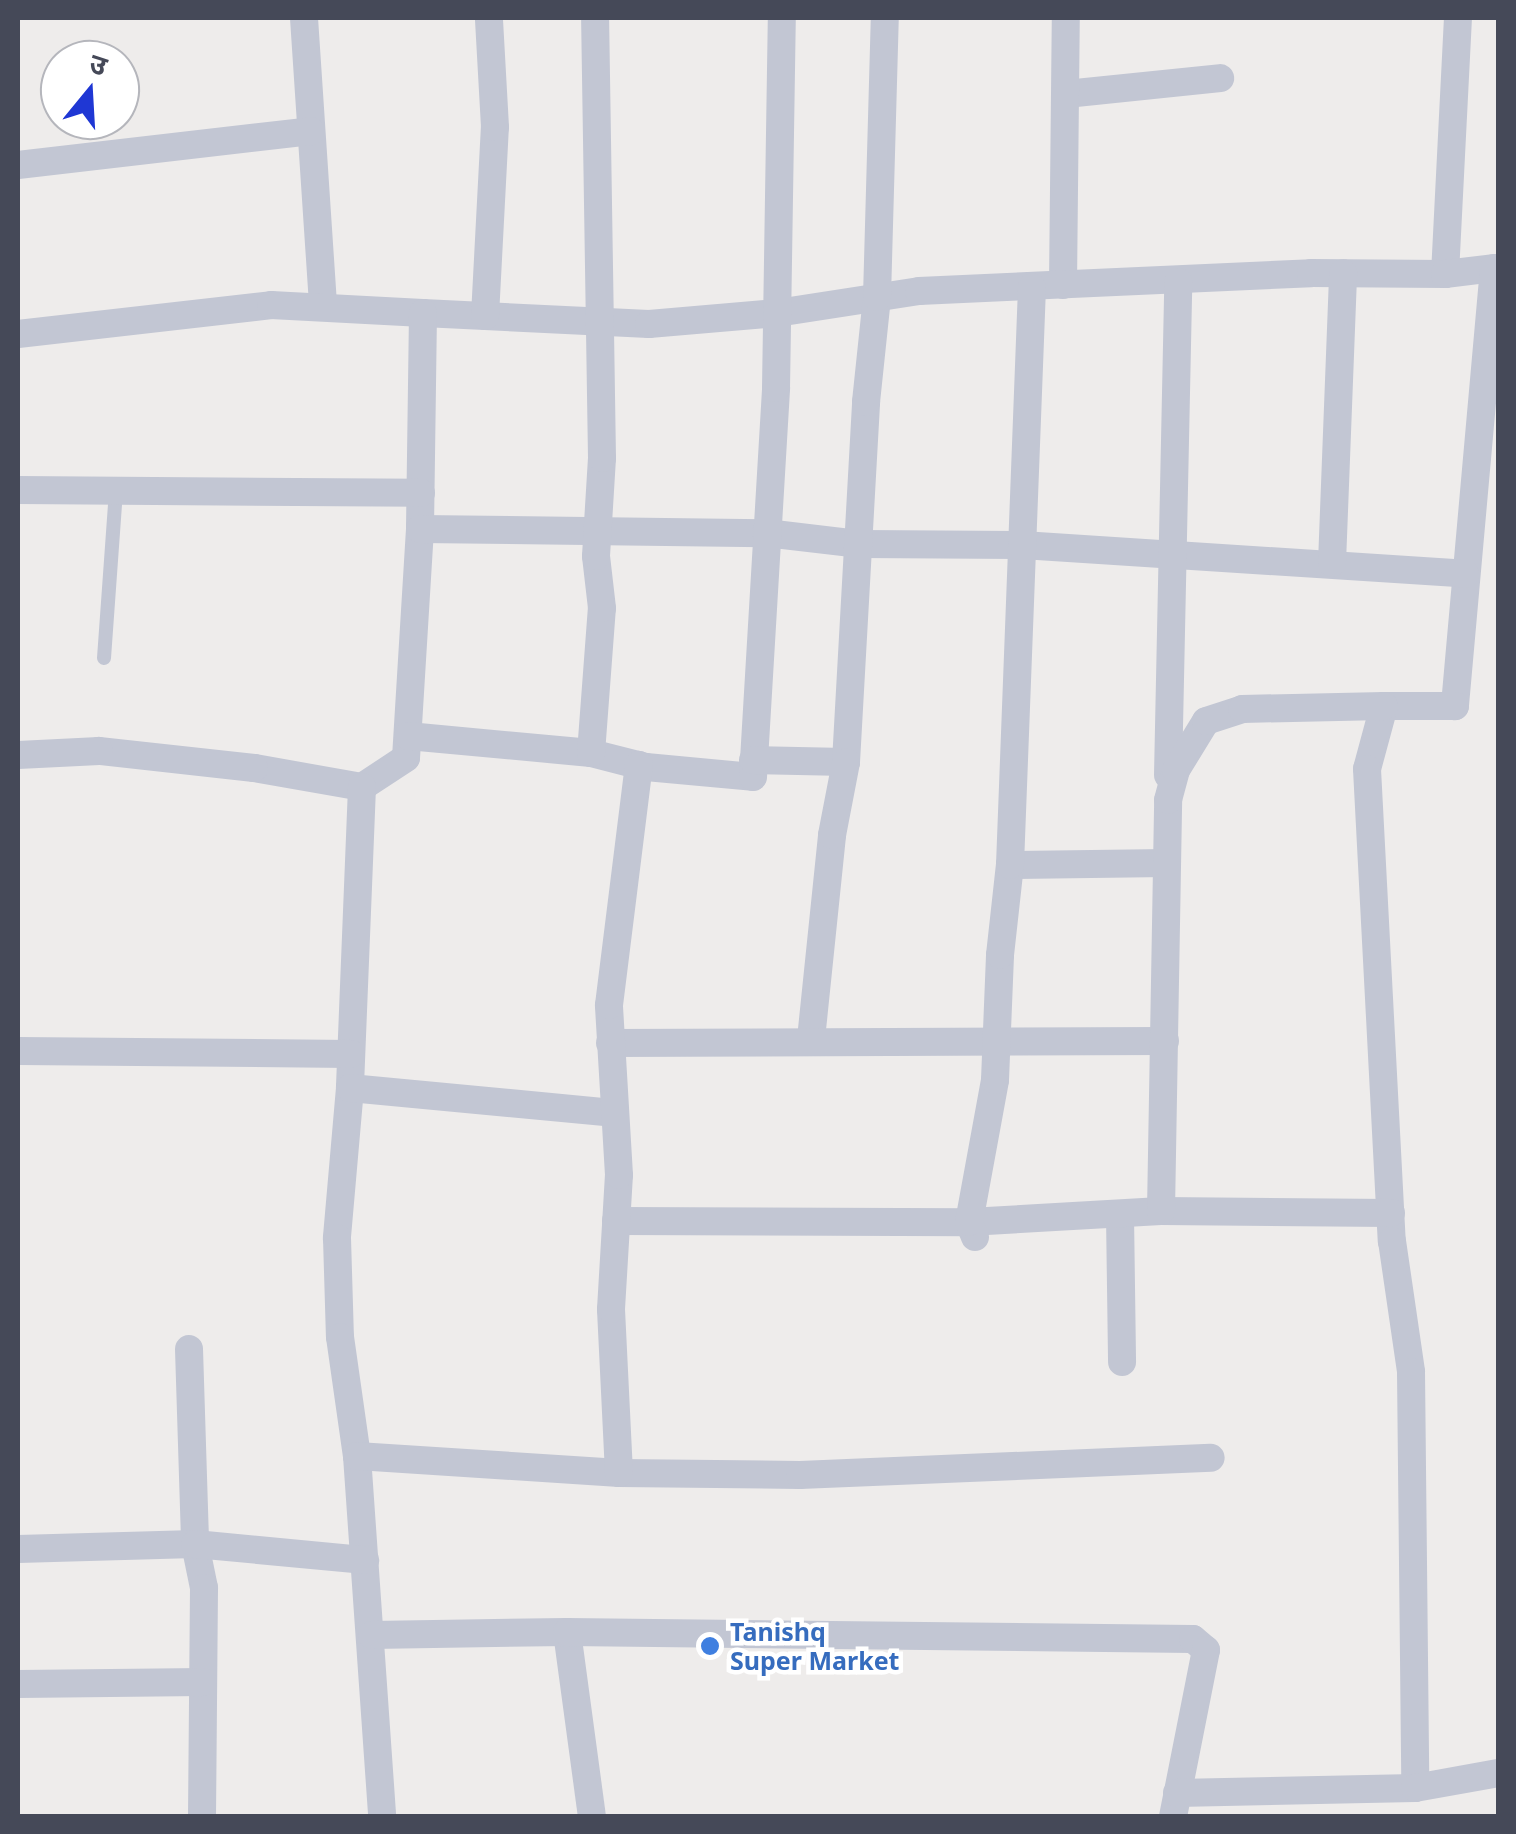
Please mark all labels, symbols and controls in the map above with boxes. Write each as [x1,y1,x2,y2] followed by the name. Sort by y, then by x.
[40,40,140,140] north arrow
[85,43,112,84] text: उ
[730,1617,899,1676] place label: Tanishq Super Market
[699,1635,721,1657] marker: Tanishq Super Market

